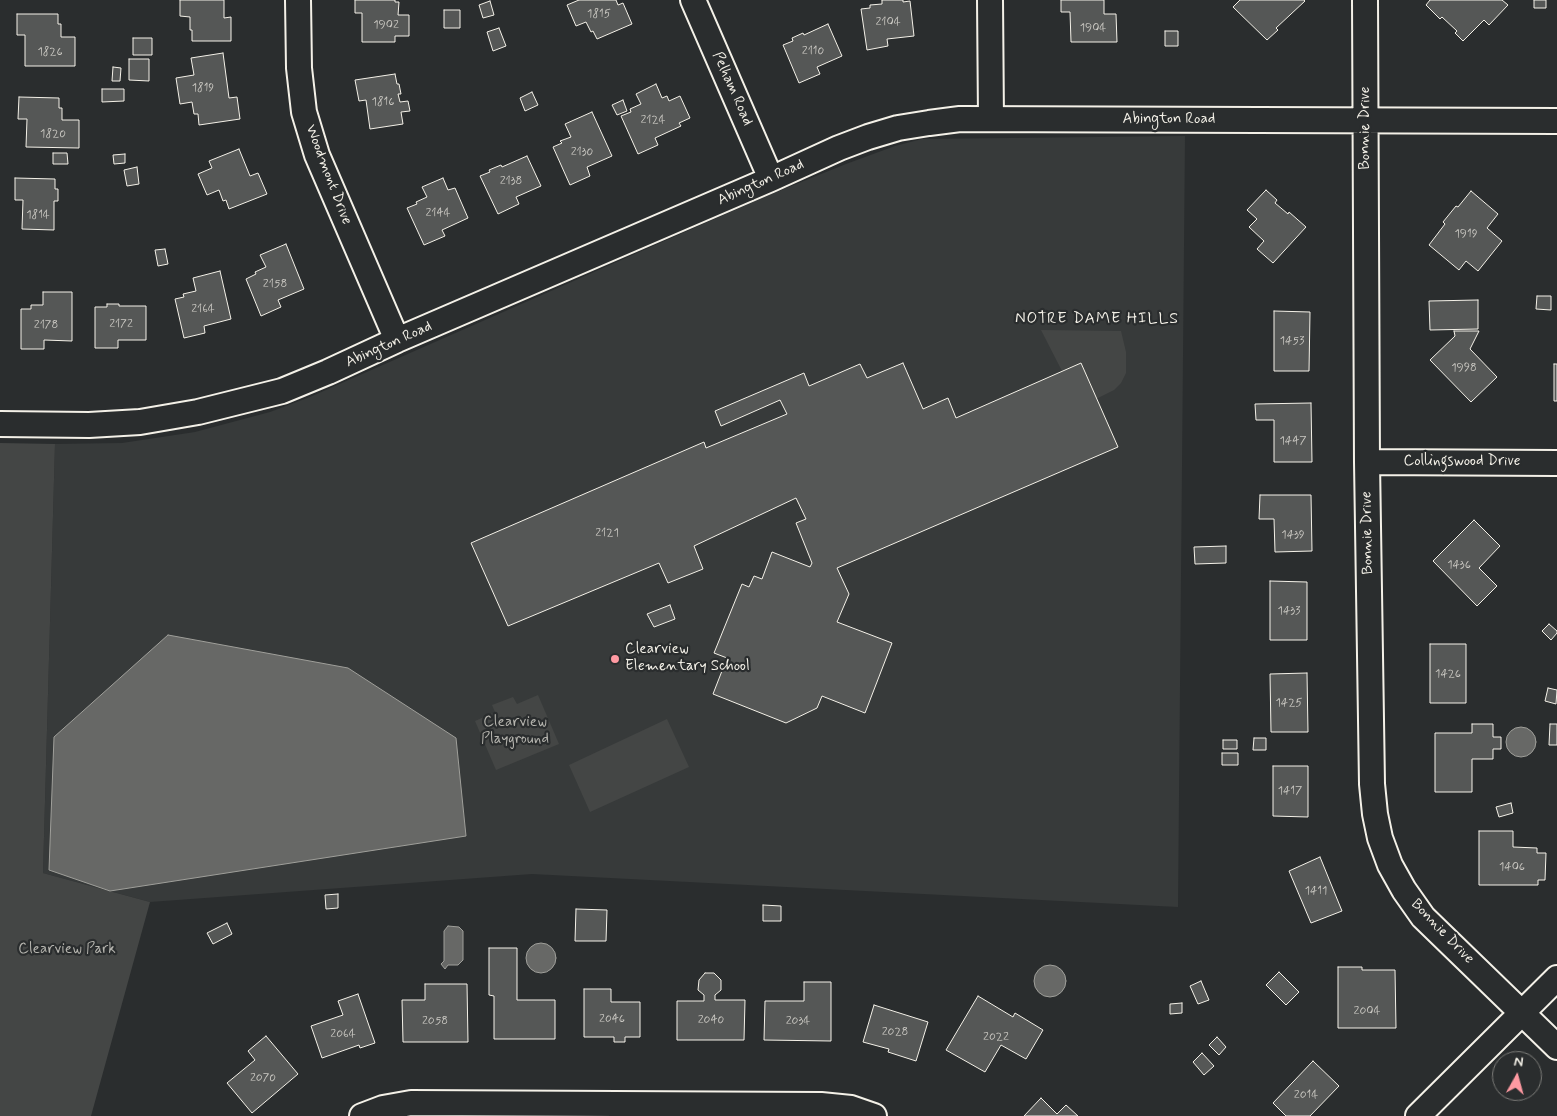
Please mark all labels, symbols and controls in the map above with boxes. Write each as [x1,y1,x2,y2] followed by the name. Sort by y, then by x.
[587,7,611,21] house number: 1815
[875,15,901,29] house number: 2104
[373,18,399,32] house number: 1902
[1080,21,1106,35] house number: 1904
[802,44,824,58] house number: 2110
[37,45,63,59] house number: 1826
[708,49,756,129] street label: Pelham Road
[192,81,214,95] house number: 1819
[1357,86,1375,170] street label: Bonnie Drive
[372,95,394,109] house number: 1816
[1123,111,1215,129] street label: Abington Road
[640,113,666,127] house number: 2124
[301,123,355,227] street label: Woodmont Drive
[40,127,66,141] house number: 1820
[571,145,593,159] house number: 2130
[715,156,807,210] street label: Abington Road
[500,174,522,188] house number: 2138
[425,206,451,220] house number: 2144
[26,208,50,222] house number: 1814
[1454,227,1478,241] house number: 1919
[263,277,287,291] house number: 2158
[191,302,215,316] house number: 2164
[1009,310,1185,330] district label: NOTRE DAME HILLS
[109,317,133,331] house number: 2172
[34,318,58,332] house number: 2178
[343,318,435,372] street label: Abington Road
[1280,334,1304,348] house number: 1453
[1451,361,1477,375] house number: 1998
[1280,434,1306,448] house number: 1447
[1403,453,1521,471] street label: Collingswood Drive
[1358,491,1378,575] street label: Bonnie Drive
[595,526,619,540] house number: 2121
[1281,528,1305,542] house number: 1439
[1447,558,1471,572] house number: 1436
[1278,604,1300,618] house number: 1433
[625,641,750,676] place label: Clearview Elementary School
[609,653,621,665] marker: Clearview Elementary School
[1435,667,1461,681] house number: 1426
[1276,696,1302,710] house number: 1425
[481,714,549,749] park label: Clearview Playground
[1278,784,1302,798] house number: 1417
[1499,860,1525,874] house number: 1406
[1305,884,1327,898] house number: 1411
[1407,896,1477,968] street label: Bonnie Drive
[18,941,116,959] park label: Clearview Park
[1354,1004,1380,1018] house number: 2004
[599,1012,625,1026] house number: 2046
[698,1013,724,1027] house number: 2040
[422,1014,448,1028] house number: 2058
[786,1014,810,1028] house number: 2034
[882,1025,908,1039] house number: 2028
[330,1027,356,1041] house number: 2064
[983,1030,1009,1044] house number: 2022
[1492,1051,1542,1101] north arrow
[1513,1053,1524,1072] text: N
[250,1071,276,1085] house number: 2070
[1294,1088,1318,1102] house number: 2014

